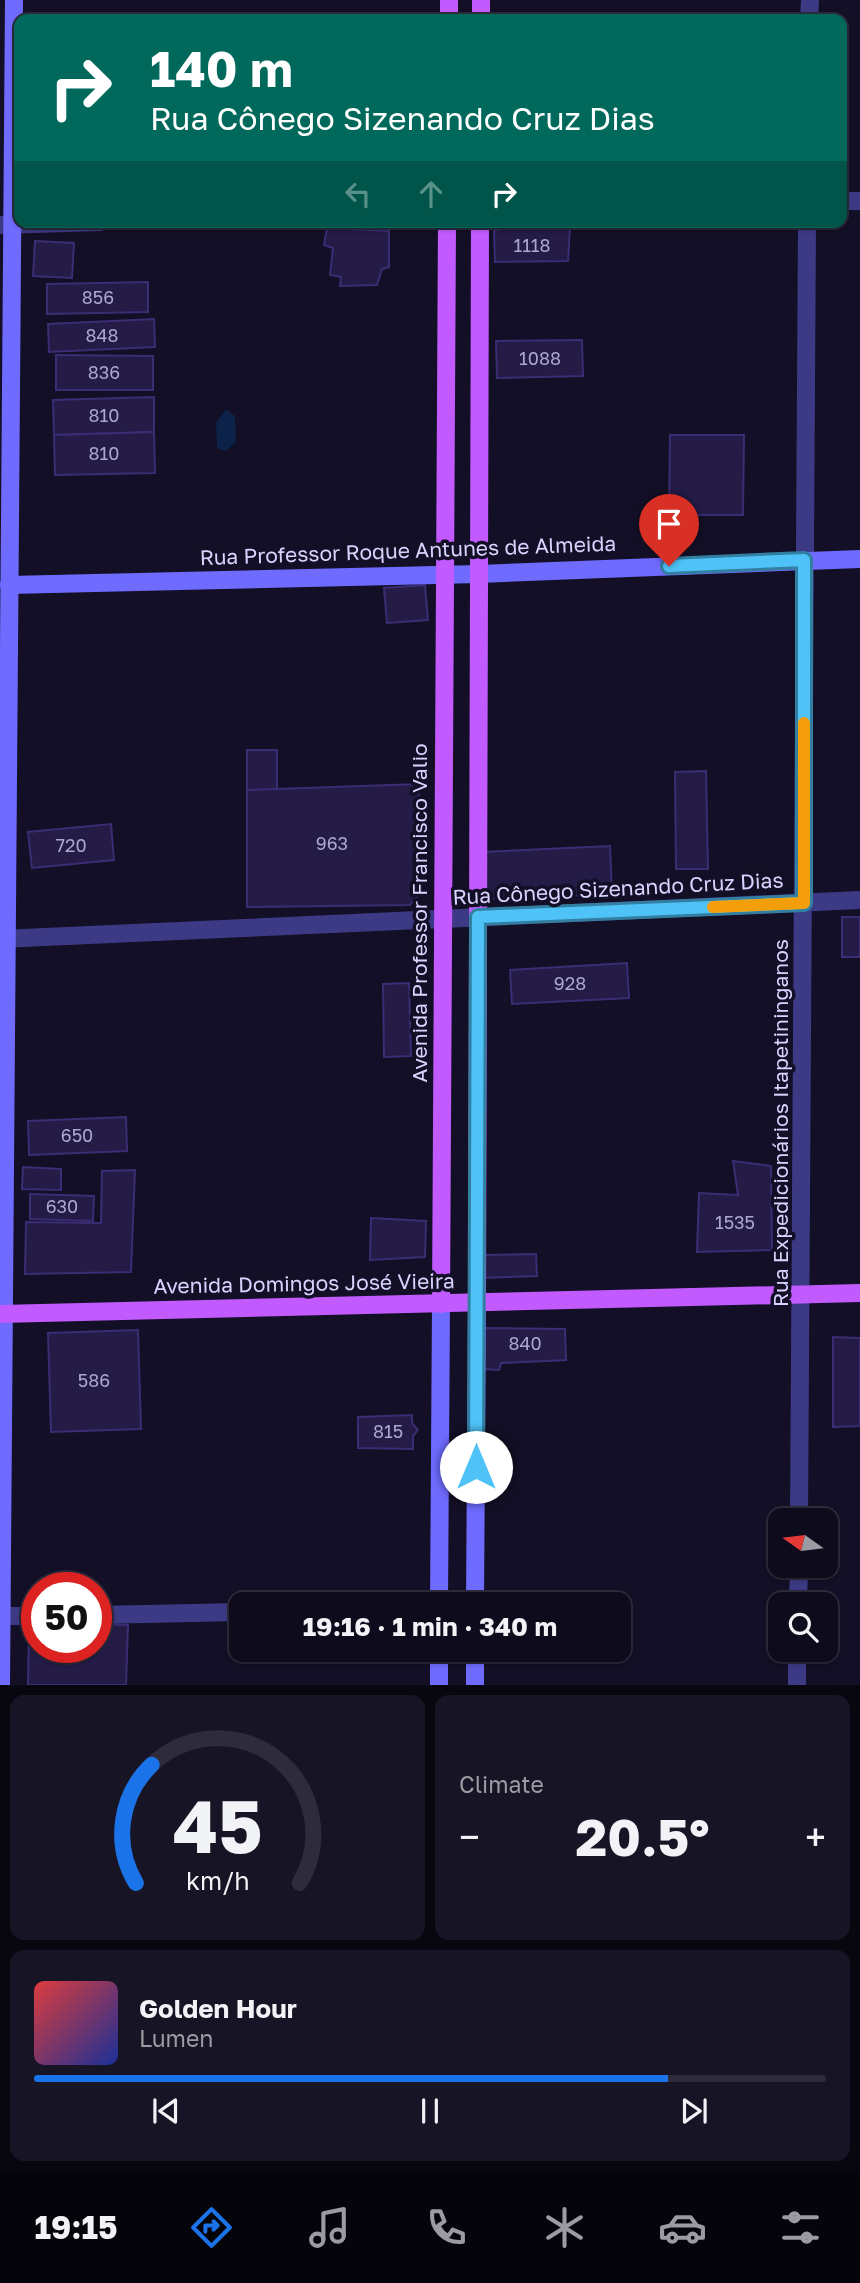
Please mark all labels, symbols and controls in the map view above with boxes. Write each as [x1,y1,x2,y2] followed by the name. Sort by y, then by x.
[150,39,293,98] text: 140 m
[35,42,126,133] icon: right
[150,99,655,137] text: Rua Cônego Sizenando Cruz Dias
[339,175,377,213] icon: left
[412,175,450,213] icon: ahead
[485,175,523,213] icon: right
[513,234,551,256] house number: 1118
[82,286,114,308] house number: 856
[86,324,118,346] house number: 848
[519,347,561,369] house number: 1088
[88,361,120,383] house number: 836
[89,404,119,426] house number: 810
[89,442,119,464] house number: 810
[639,494,699,566] pin
[650,505,688,543] icon: arrive
[199,530,617,570] street label: Rua Professor Roque Antunes de Almeida
[406,743,432,1083] street label: Avenida Professor Francisco Valio
[316,832,348,854] house number: 963
[55,834,87,856] house number: 720
[452,866,784,910] street label: Rua Cônego Sizenando Cruz Dias
[767,939,793,1307] street label: Rua Expedicionários Itapetininganos
[554,972,586,994] house number: 928
[61,1124,93,1146] house number: 650
[46,1195,78,1217] house number: 630
[715,1211,755,1233] house number: 1535
[153,1267,455,1299] street label: Avenida Domingos José Vieira
[508,1332,542,1354] house number: 840
[78,1369,110,1391] house number: 586
[373,1420,403,1442] house number: 815
[439,1430,513,1504] position arrow
[768,1508,838,1578] north arrow
[768,1508,838,1662] map controls
[21,1572,112,1663] speed limit sign: 50
[768,1592,838,1662] button: search
[303,1611,557,1642] text: 19:16 · 1 min · 340 m
[459,1770,544,1798] text: Climate
[173,1783,262,1870] text: 45
[575,1805,710,1867] text: 20.5°
[459,1814,480,1859] text: −
[805,1814,826,1859] text: +
[186,1865,249,1896] text: km/h
[139,1993,297,2024] text: Golden Hour
[139,2024,213,2052] text: Lumen
[147,2092,185,2130] icon: previous
[411,2092,449,2130] icon: pause
[675,2092,713,2130] icon: next
[187,2203,236,2252] icon: directions
[305,2203,354,2252] icon: music
[422,2203,471,2252] icon: phone
[540,2203,589,2252] icon: climate
[658,2203,707,2252] icon: car
[776,2203,825,2252] icon: filters
[34,2208,118,2246] text: 19:15

